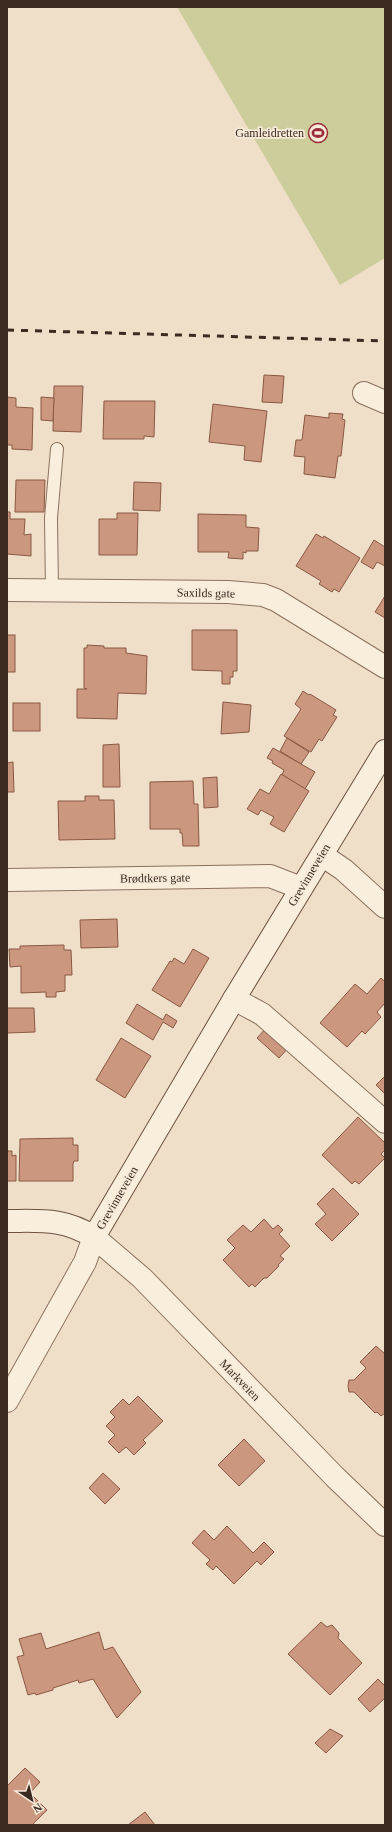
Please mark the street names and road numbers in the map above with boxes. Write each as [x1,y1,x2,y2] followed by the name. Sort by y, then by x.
[177,585,235,601] street label: Saxilds gate
[285,841,333,909] street label: Grevinneveien
[120,870,190,886] street label: Brødtkers gate
[93,1164,141,1232] street label: Grevinneveien
[217,1356,263,1404] street label: Markveien

